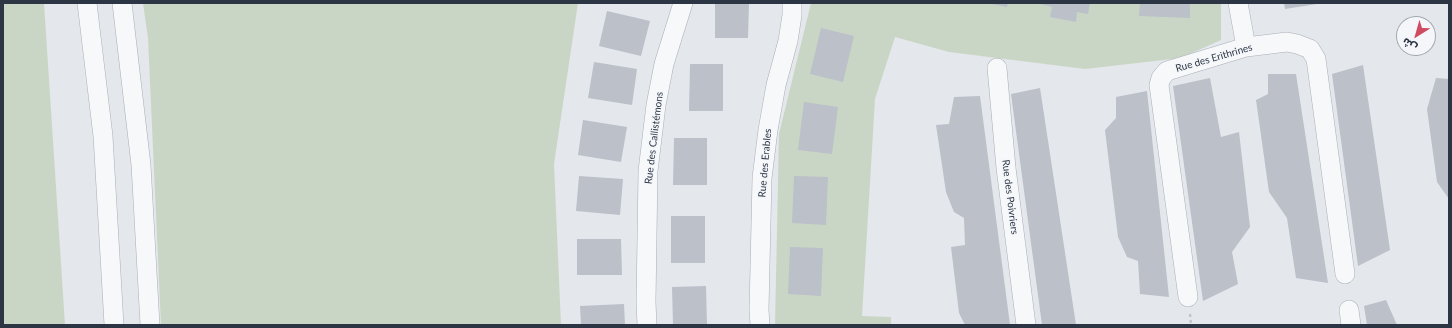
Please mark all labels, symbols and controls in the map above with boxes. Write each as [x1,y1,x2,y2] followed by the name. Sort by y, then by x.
[1396,16,1436,56] north arrow
[1399,35,1419,55] text: ش
[1174,41,1254,75] street label: Rue des Erithrines
[642,91,666,185] street label: Rue des Callistémons
[756,128,774,198] street label: Rue des Erables
[999,159,1021,235] street label: Rue des Poivriers

